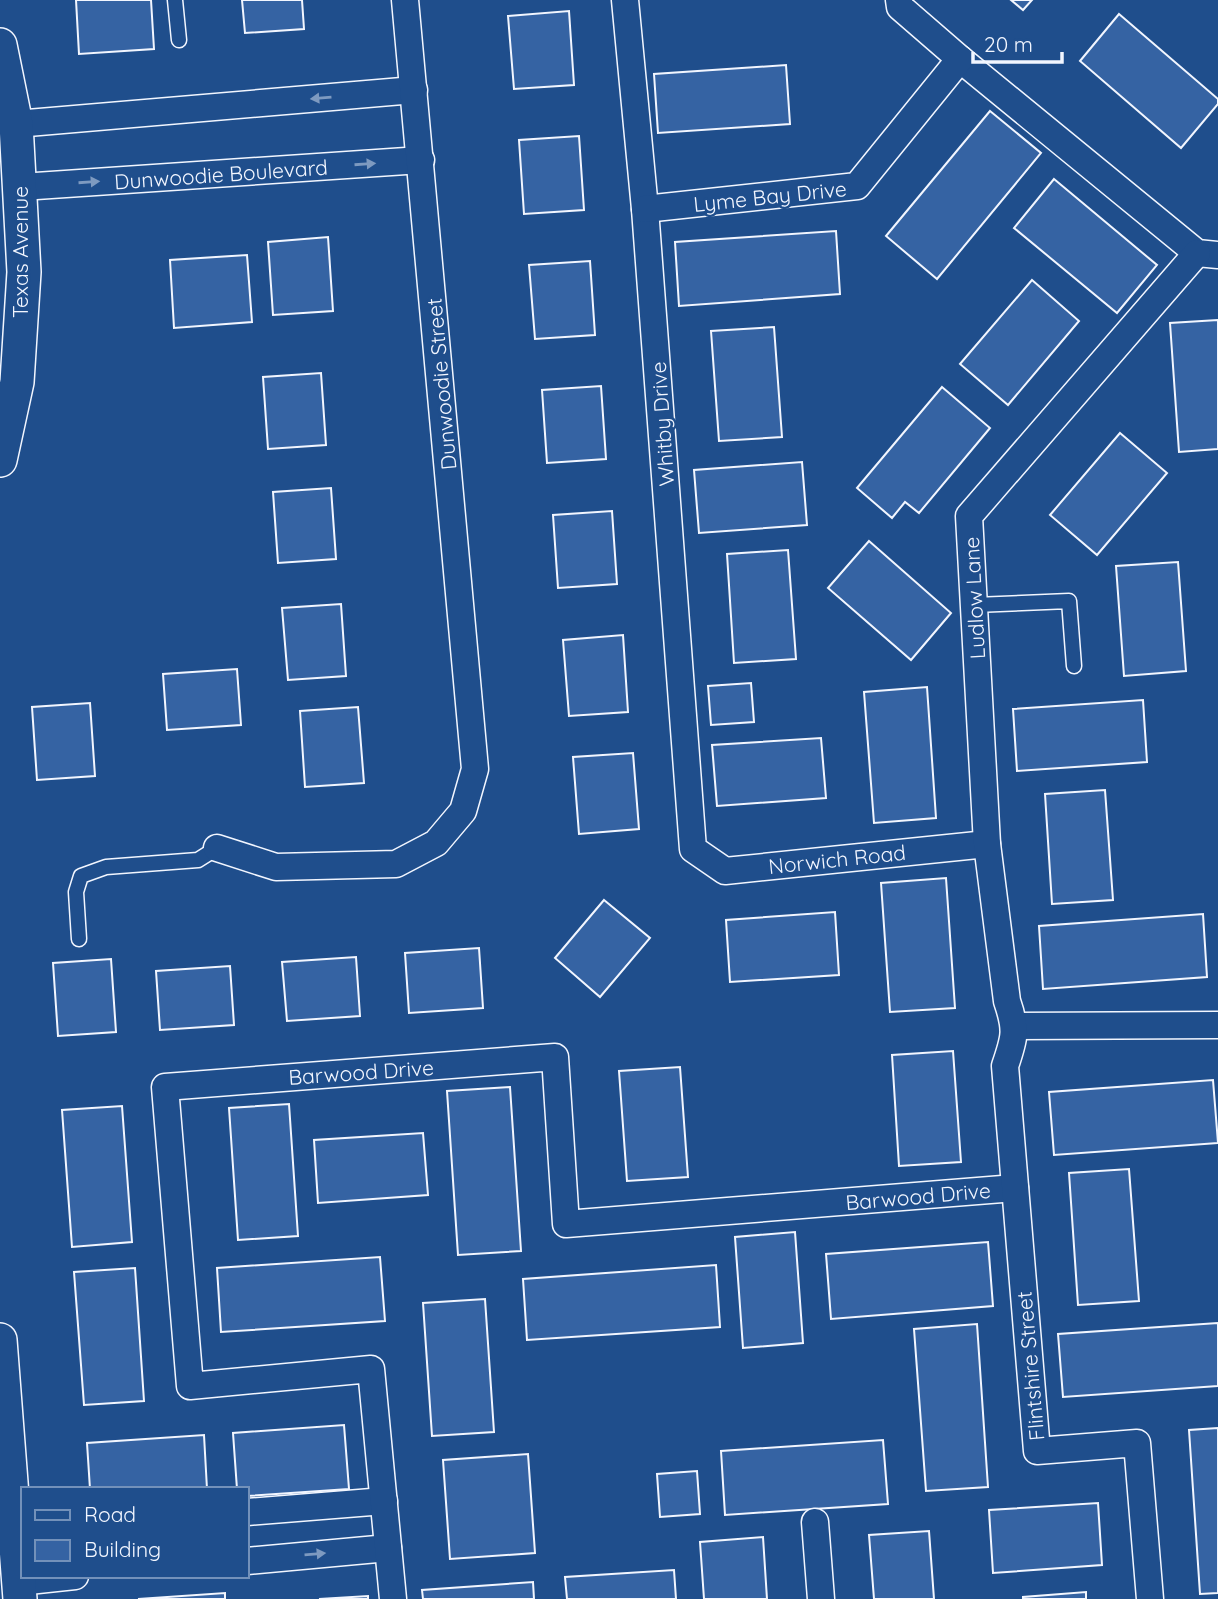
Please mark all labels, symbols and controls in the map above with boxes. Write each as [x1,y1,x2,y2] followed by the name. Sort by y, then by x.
[973,21,1062,65] scale bar
[984,31,1033,57] text: 20 m
[310,93,332,104] one-way arrow
[113,154,329,194] street label: Dunwoodie Boulevard
[354,158,376,169] one-way arrow
[692,175,848,217] street label: Lyme Bay Drive
[78,176,100,187] one-way arrow
[7,186,33,318] street label: Texas Avenue
[421,297,461,471] street label: Dunwoodie Street
[645,361,679,487] street label: Whitby Drive
[958,536,990,660] street label: Ludlow Lane
[767,839,907,879] street label: Norwich Road
[287,1054,435,1090] street label: Barwood Drive
[844,1177,992,1215] street label: Barwood Drive
[1011,1290,1049,1442] street label: Flintshire Street
[21,1487,248,1578] legend
[84,1501,136,1527] text: Road
[84,1536,161,1562] text: Building
[304,1549,326,1560] one-way arrow

